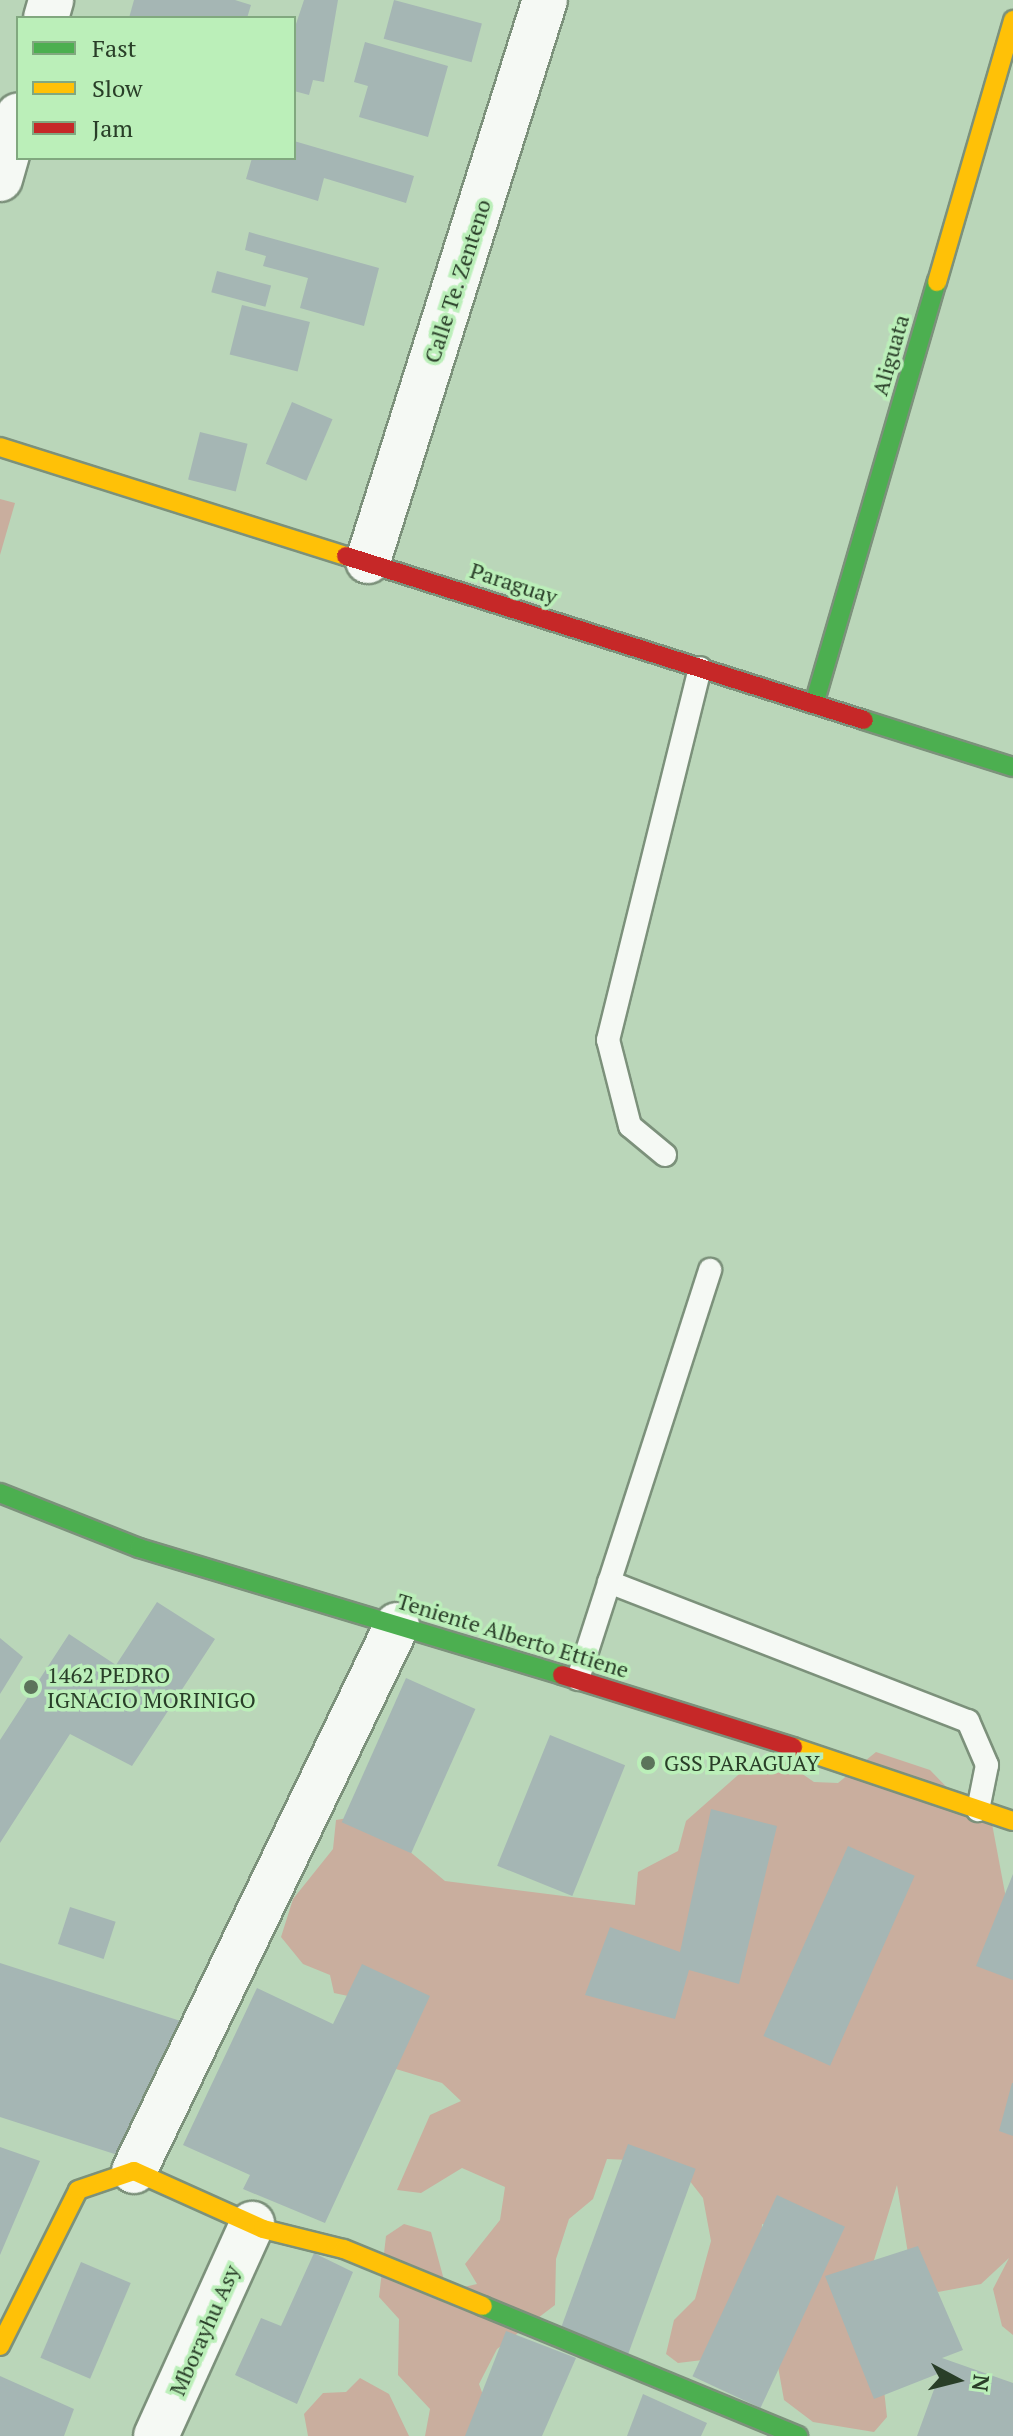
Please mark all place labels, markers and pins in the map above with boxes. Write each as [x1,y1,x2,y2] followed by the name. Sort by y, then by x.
[47,1661,256,1712] place label: 1462 PEDRO IGNACIO MORINIGO
[22,1678,40,1696] marker: 1462 PEDRO IGNACIO MORINIGO
[664,1750,820,1776] place label: GSS PARAGUAY
[639,1754,657,1772] marker: GSS PARAGUAY

